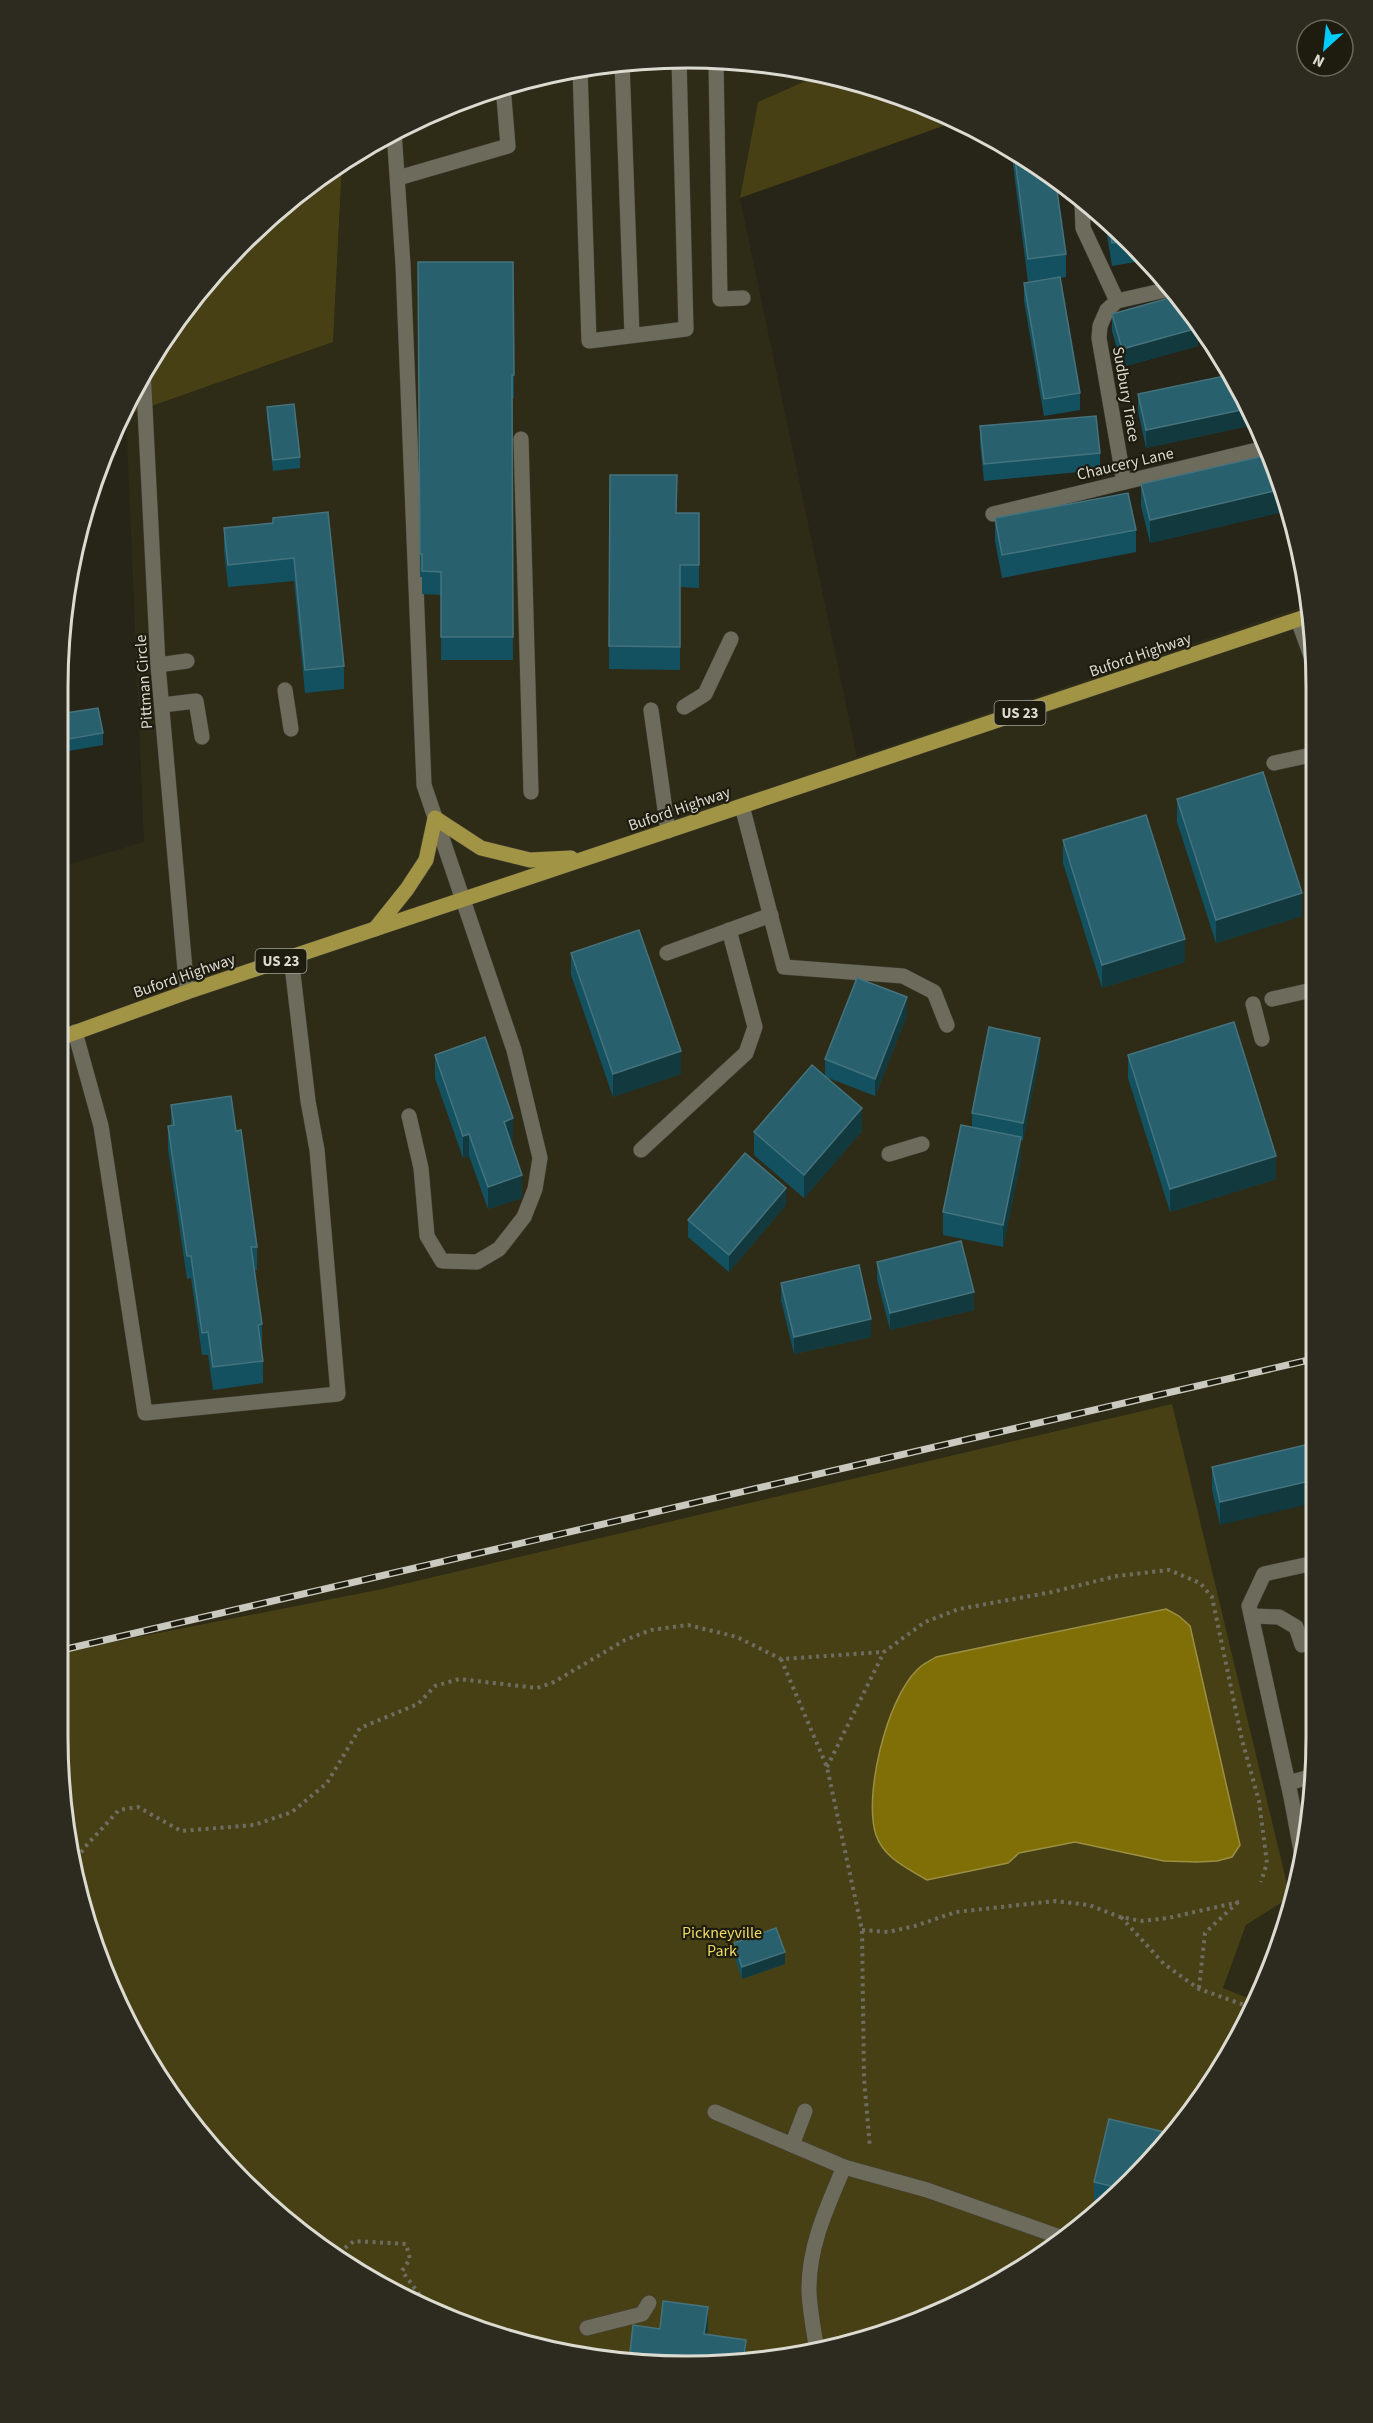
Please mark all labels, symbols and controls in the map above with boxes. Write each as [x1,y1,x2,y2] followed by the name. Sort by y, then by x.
[1295,18,1355,78] north arrow
[1309,48,1328,73] text: N
[1107,345,1145,444] street label: Sudbury Trace
[1075,442,1176,486] street label: Chaucery Lane
[1086,627,1195,683] street label: Buford Highway
[130,634,158,730] street label: Pittman Circle
[994,701,1046,725] road number: US 23
[625,781,734,837] street label: Buford Highway
[130,948,239,1004] street label: Buford Highway
[256,949,306,973] road number: US 23
[682,1922,762,1962] park label: Pickneyville Park

